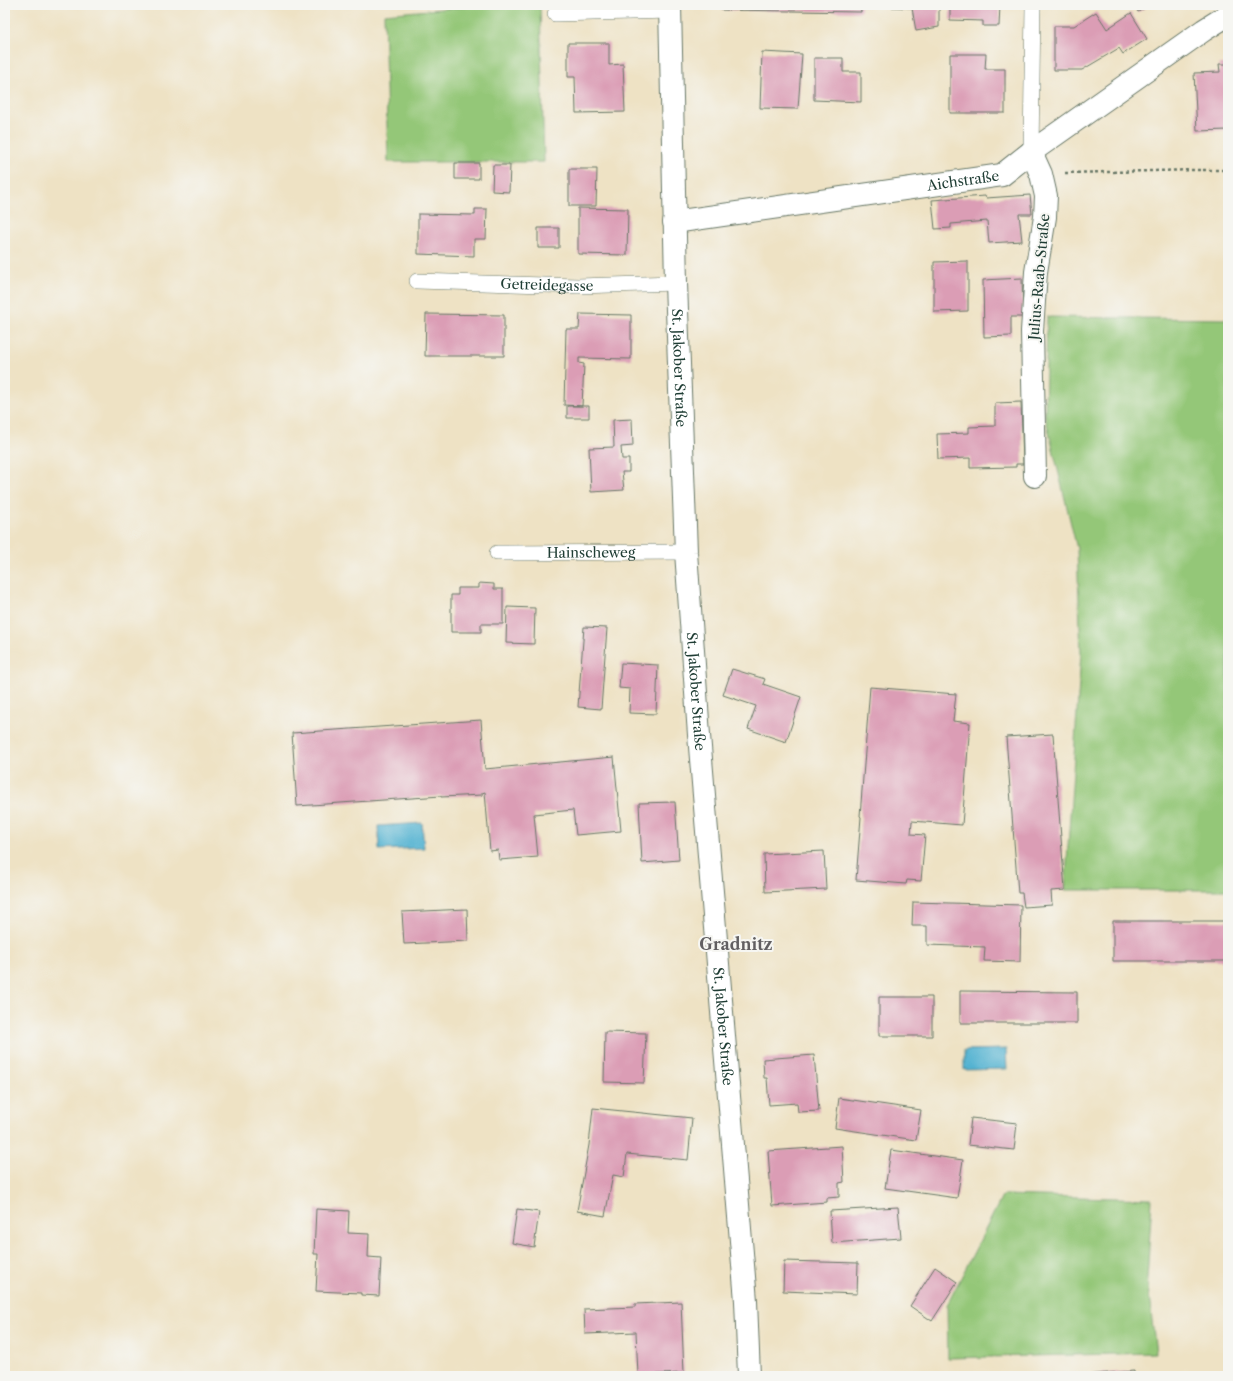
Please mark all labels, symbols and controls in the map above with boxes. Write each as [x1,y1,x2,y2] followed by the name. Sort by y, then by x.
[925,167,1000,195] street label: Aichstraße
[1024,213,1054,343] street label: Julius-Raab-Straße
[500,275,594,295] street label: Getreidegasse
[668,308,690,428] street label: St. Jakober Straße
[547,543,636,562] street label: Hainscheweg
[683,631,709,752] street label: St. Jakober Straße
[699,934,773,954] district label: Gradnitz
[709,966,737,1086] street label: St. Jakober Straße

